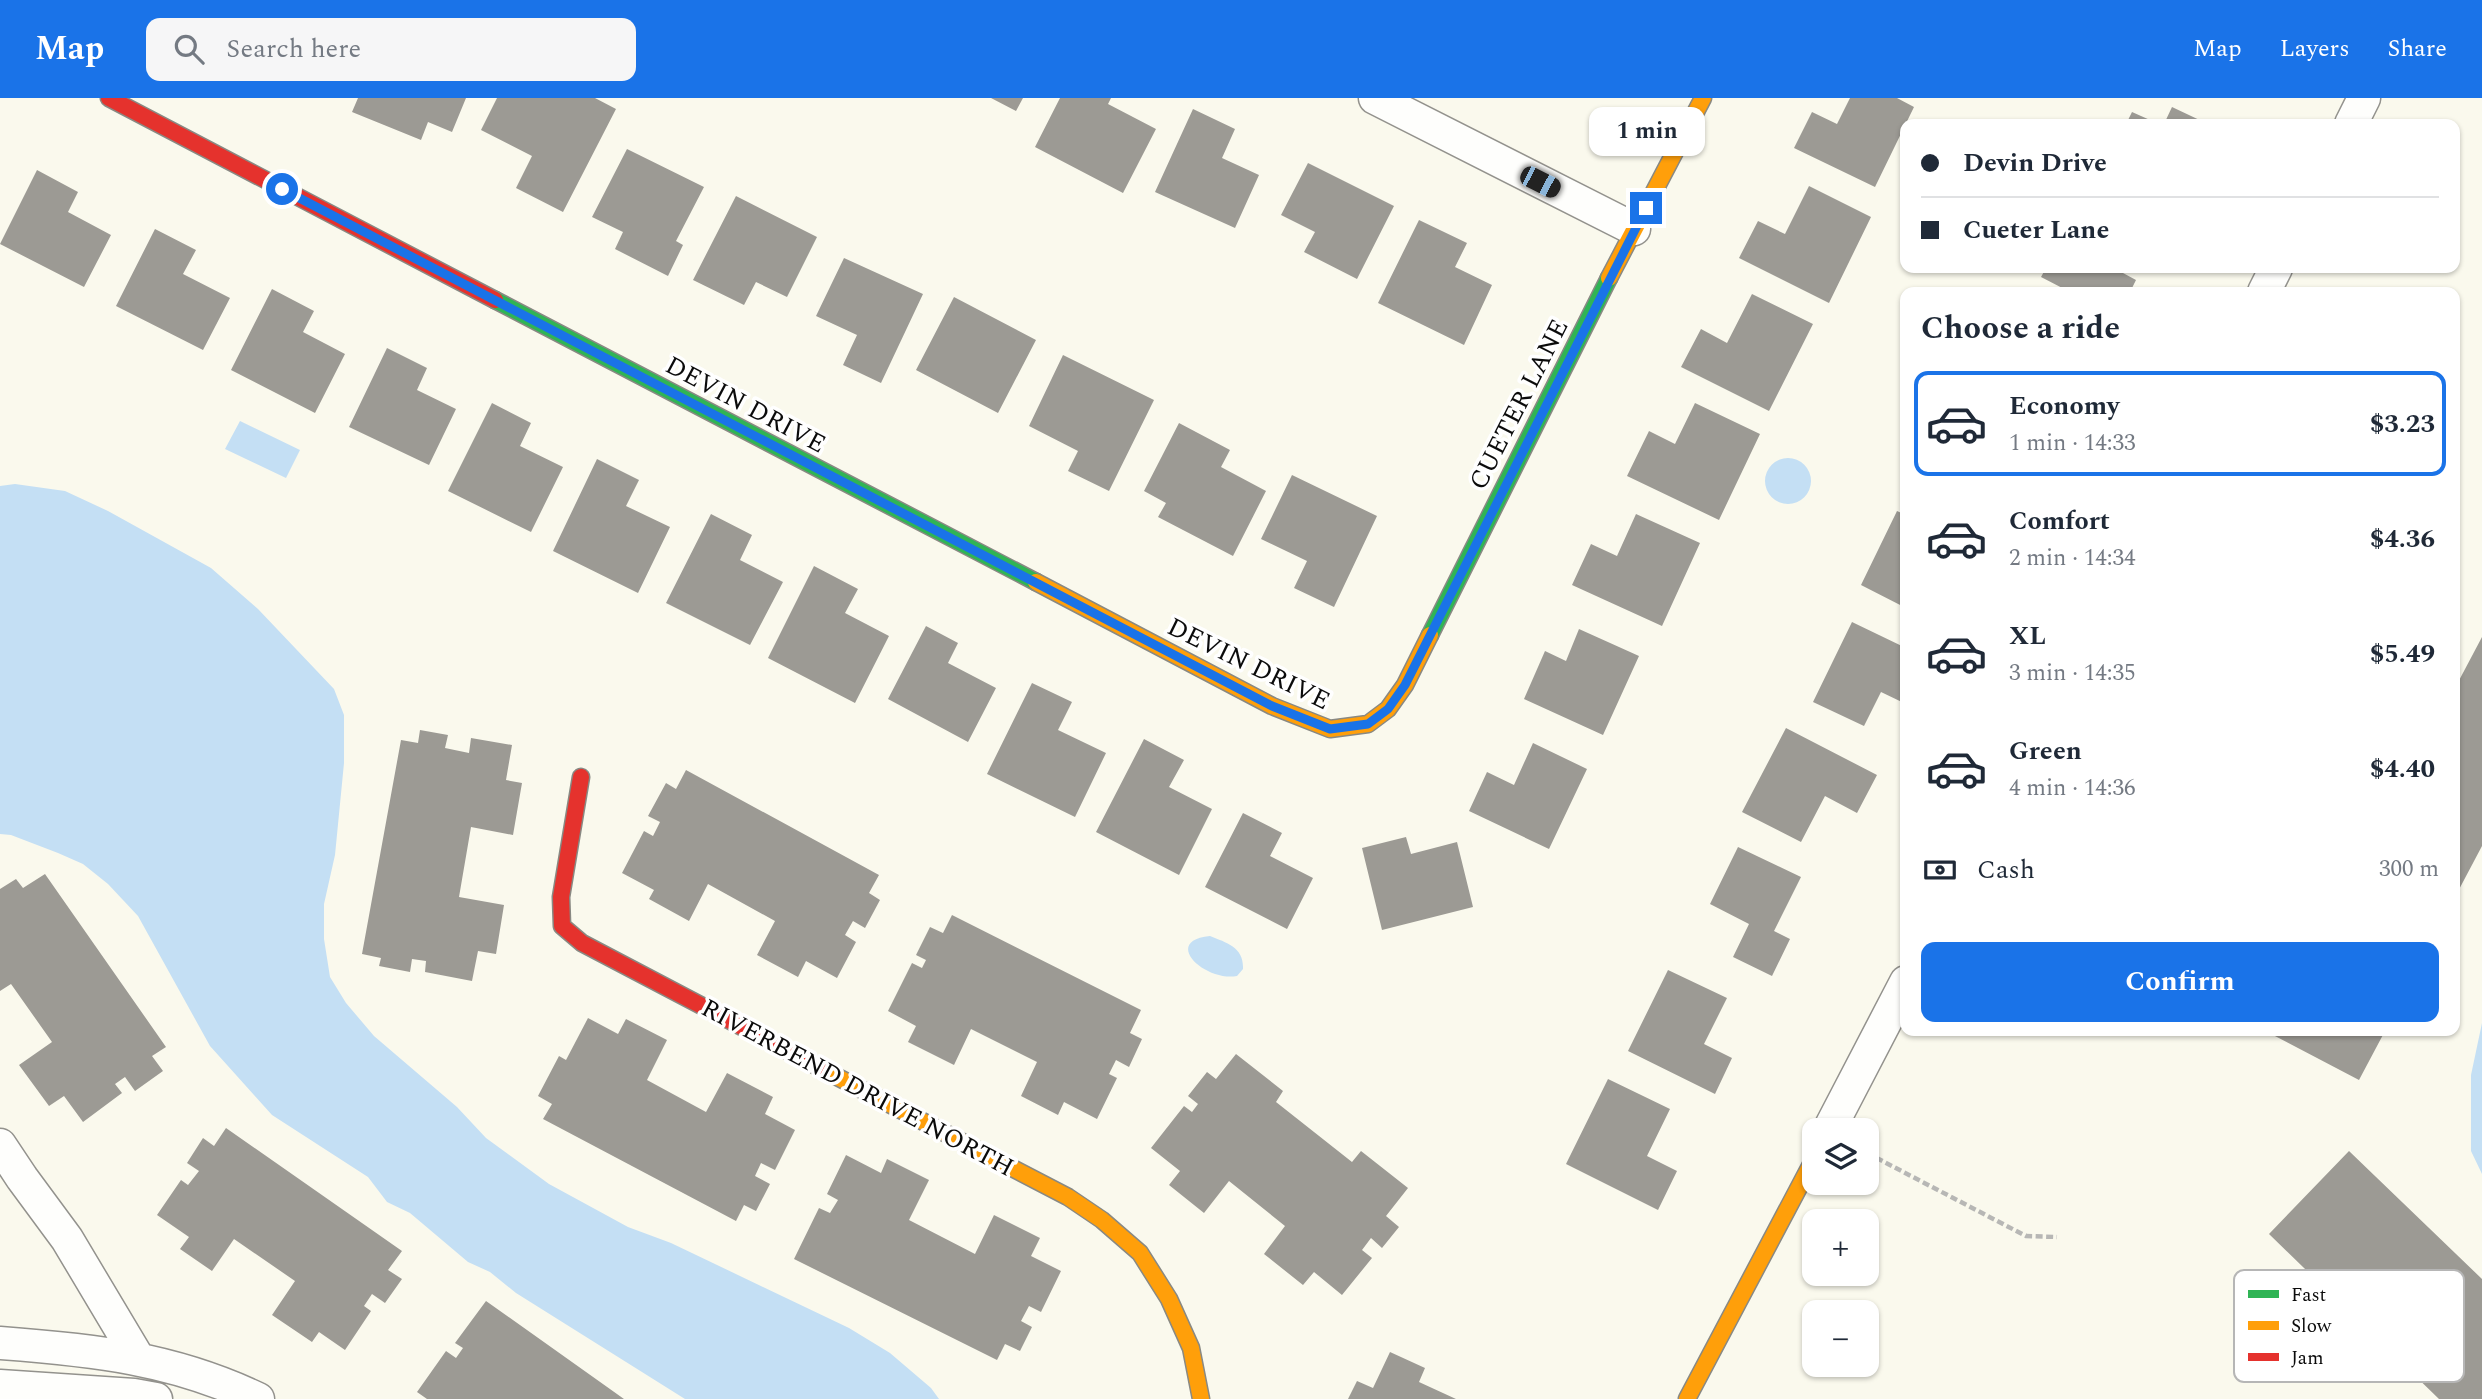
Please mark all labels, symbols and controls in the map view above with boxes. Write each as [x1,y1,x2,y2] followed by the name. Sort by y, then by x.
[146,18,636,81] search box
[35,24,104,74] text: Map
[226,29,361,69] text: Search here
[170,30,208,68] icon: search
[2193,31,2242,67] text: Map
[2280,31,2350,67] text: Layers
[2388,31,2447,67] text: Share
[1588,106,1704,155] callout: 1 min
[1616,114,1678,149] text: 1 min
[1963,143,2107,183] text: Devin Drive
[1517,163,1564,201] car
[266,173,298,205] route start
[1630,192,1662,224] route end
[1963,210,2109,250] text: Cueter Lane
[1921,304,2120,353] text: Choose a ride
[1459,312,1579,497] street label: CUETER LANE
[658,346,833,464] street label: DEVIN DRIVE
[2009,386,2119,426] text: Economy
[1925,392,1988,455] icon: car
[2370,404,2435,444] text: $3.23
[2009,426,2136,461] text: 1 min · 14:33
[2009,501,2110,541] text: Comfort
[1925,507,1988,570] icon: car
[2370,519,2435,559] text: $4.36
[2009,541,2136,576] text: 2 min · 14:34
[1160,607,1337,721] street label: DEVIN DRIVE
[2009,616,2046,656] text: XL
[1925,622,1988,685] icon: car
[2370,634,2435,674] text: $5.49
[2009,656,2136,691] text: 3 min · 14:35
[2009,731,2082,771] text: Green
[1925,737,1988,800] icon: car
[2370,749,2435,789] text: $4.40
[2009,771,2136,806] text: 4 min · 14:36
[1977,850,2035,890] text: Cash
[1921,851,1959,889] icon: cash
[2379,852,2439,887] text: 300 m
[1921,942,2439,1022] button: Confirm
[694,988,1021,1188] street label: RIVERBEND DRIVE NORTH
[1802,1118,1879,1377] map controls
[1802,1118,1879,1195] button: layers
[1802,1209,1879,1286] button: +
[2234,1270,2464,1382] legend
[2291,1281,2327,1310] text: Fast
[1802,1300,1879,1377] button: −
[2291,1312,2332,1341] text: Slow
[2291,1344,2323,1373] text: Jam

